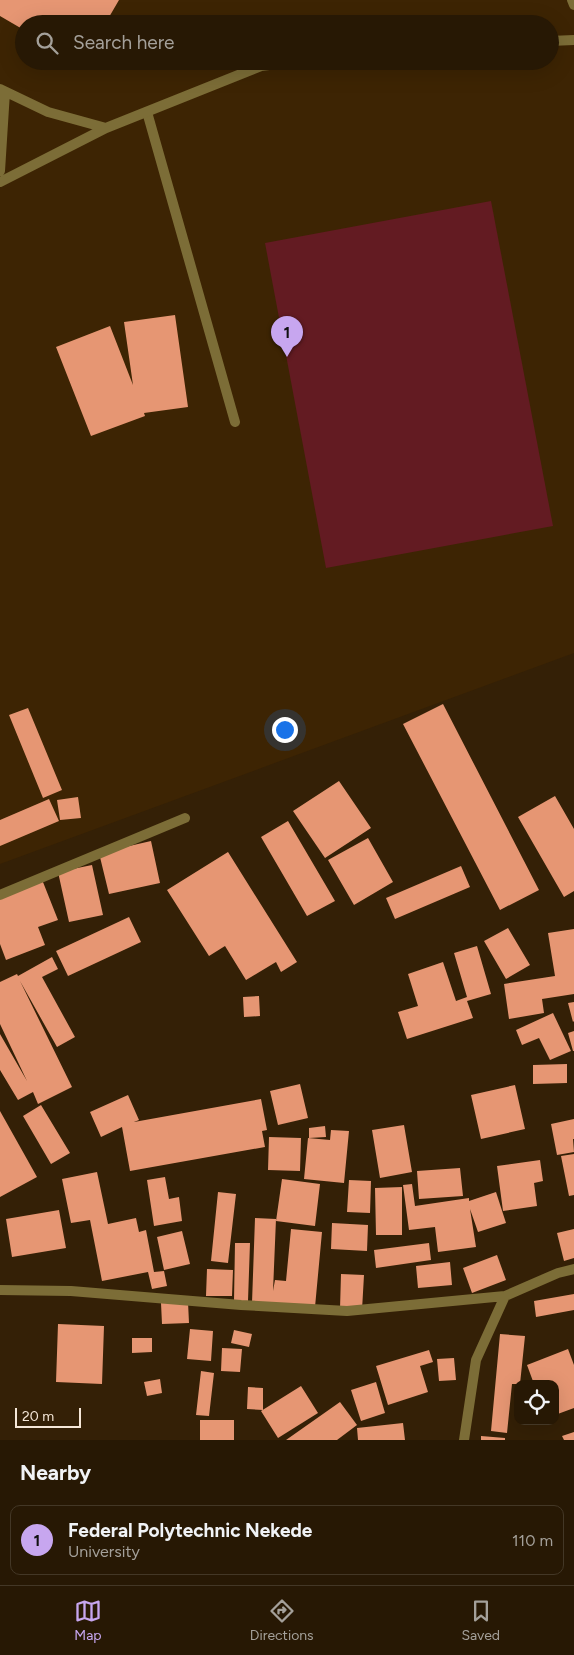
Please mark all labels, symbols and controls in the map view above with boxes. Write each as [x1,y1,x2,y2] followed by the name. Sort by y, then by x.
[15,15,559,70] search box
[33,29,61,57] icon: search
[73,31,175,54] text: Search here
[271,316,303,357] pin: 1
[272,717,298,743] your location
[514,1380,559,1425] map controls
[514,1380,559,1425] button: locate
[15,1405,81,1428] scale bar
[22,1408,54,1425] text: 20 m
[20,1460,91,1485] text: Nearby
[68,1519,312,1542] text: Federal Polytechnic Nekede
[34,1531,40,1550] text: 1
[512,1531,553,1550] text: 110 m
[68,1542,140,1561] text: University
[74,1597,102,1644] tab: Map
[250,1597,314,1644] tab: Directions
[461,1597,500,1644] tab: Saved

